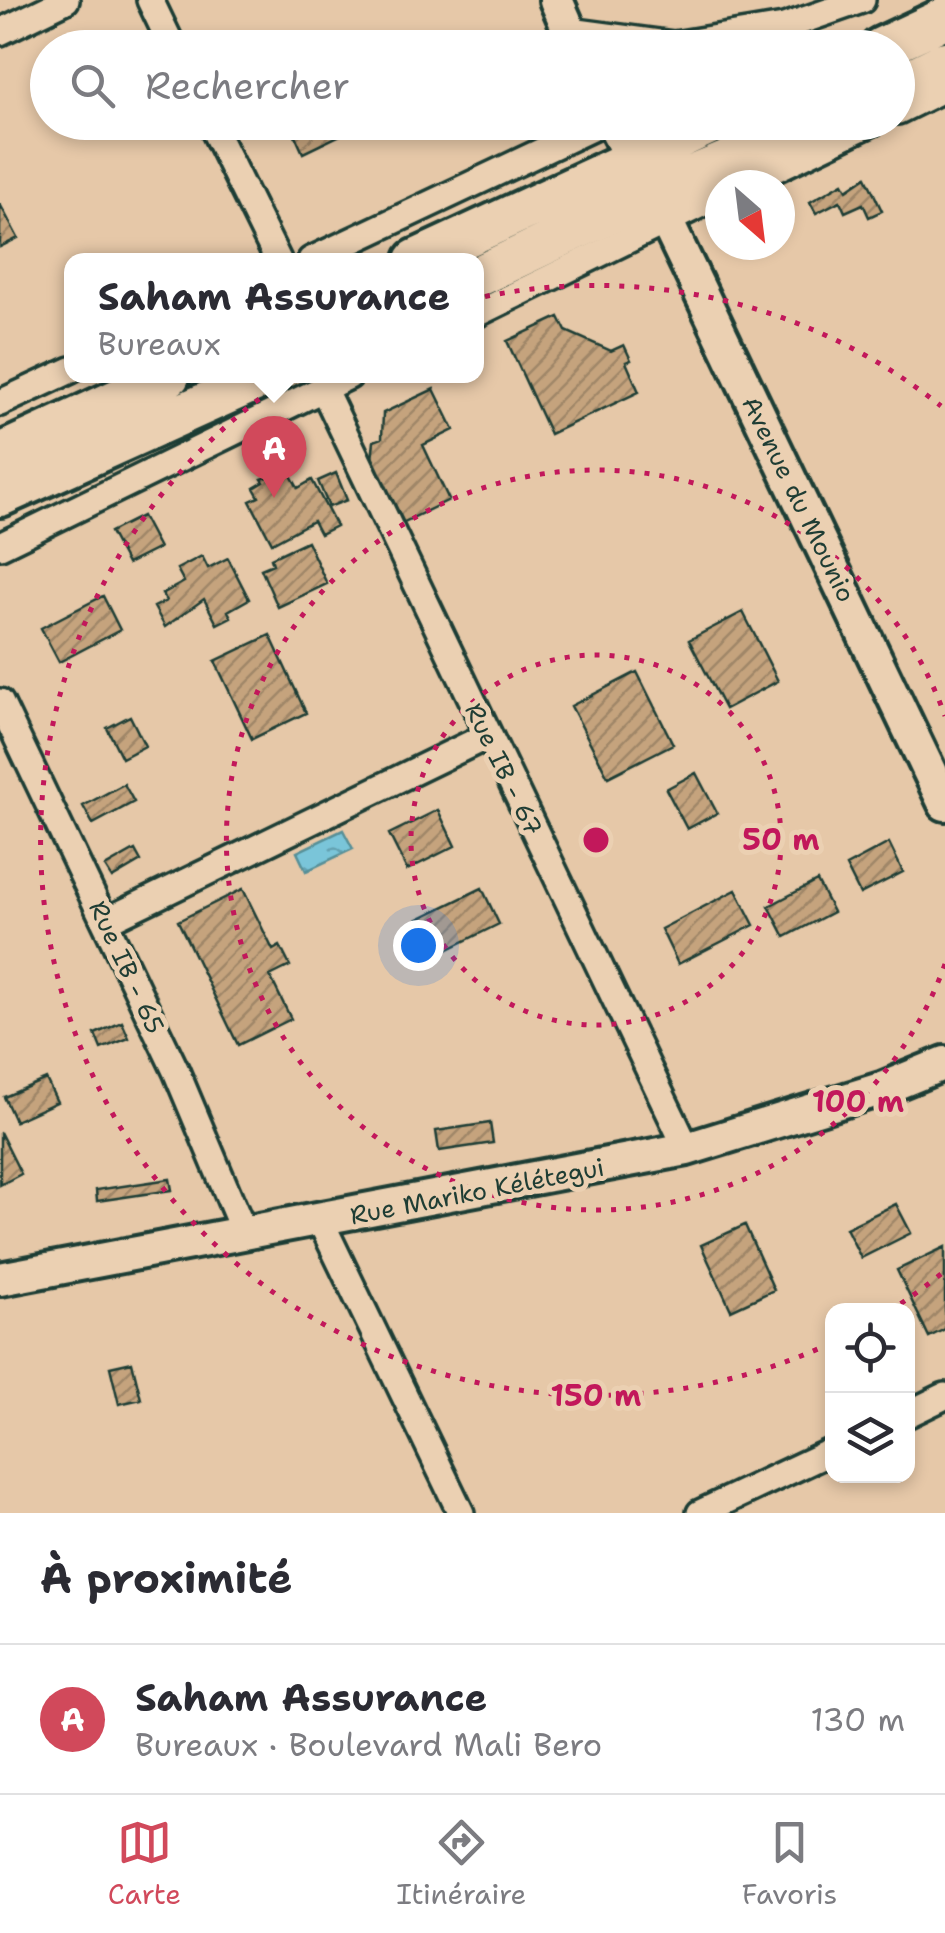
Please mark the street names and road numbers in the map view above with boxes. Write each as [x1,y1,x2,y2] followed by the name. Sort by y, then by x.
[734,390,864,608] street label: Avenue du Mounio
[457,697,551,841] street label: Rue IB - 67
[81,895,173,1039] street label: Rue IB - 65
[347,1150,607,1232] street label: Rue Mariko Kélétegui

